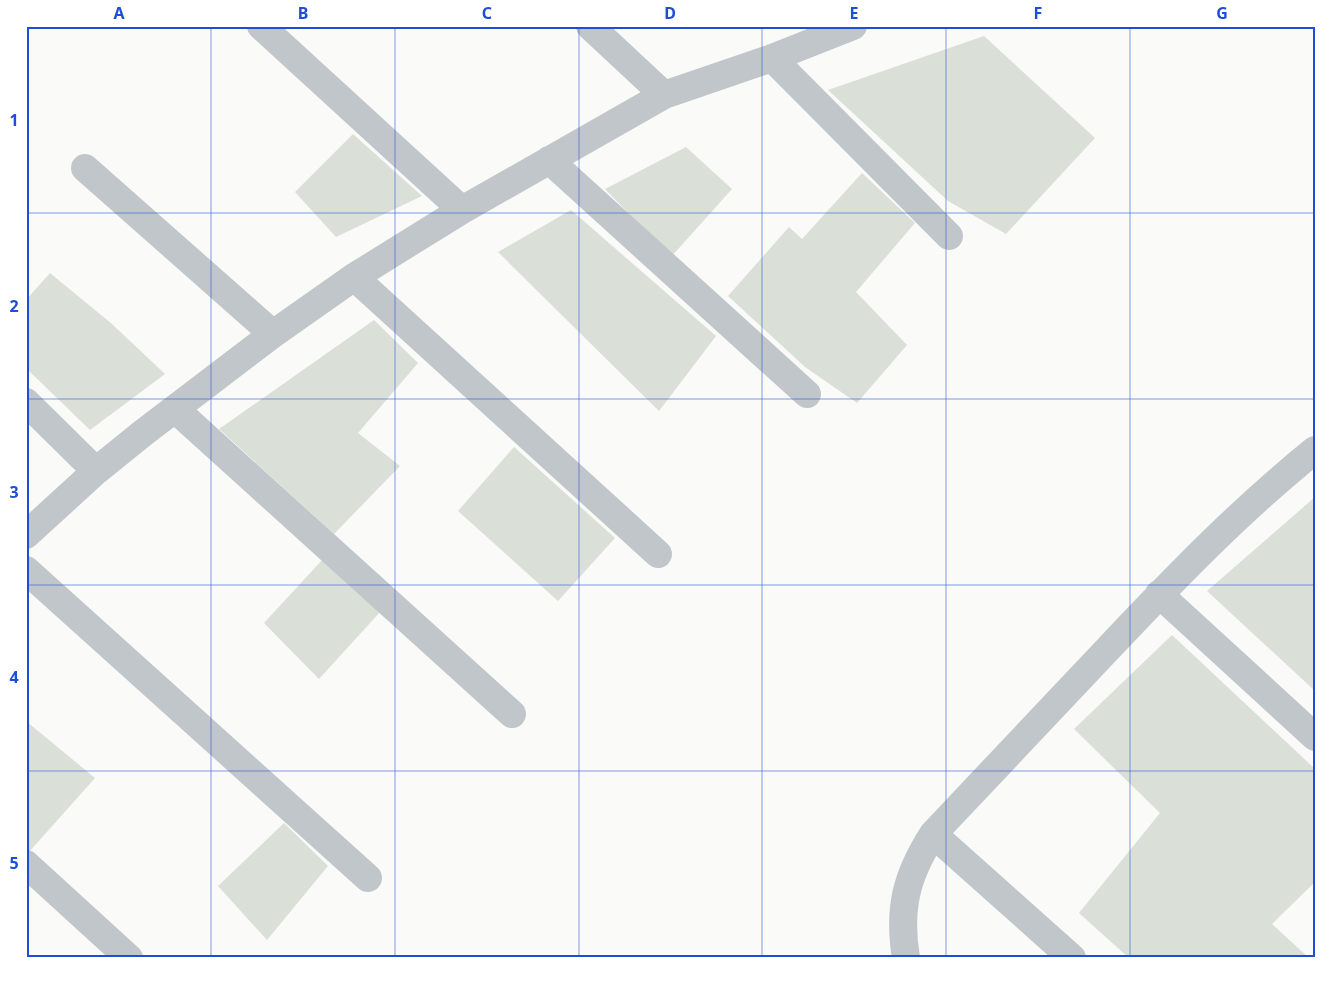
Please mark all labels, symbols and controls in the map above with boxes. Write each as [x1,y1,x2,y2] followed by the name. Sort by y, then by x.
[113,2,125,24] text: A
[298,2,308,24] text: B
[482,2,492,24] text: C
[664,2,676,24] text: D
[850,2,859,24] text: E
[1034,2,1042,24] text: F
[1216,2,1228,24] text: G
[9,109,19,131] text: 1
[9,295,19,317] text: 2
[9,481,19,503] text: 3
[9,666,19,688] text: 4
[9,852,19,874] text: 5

